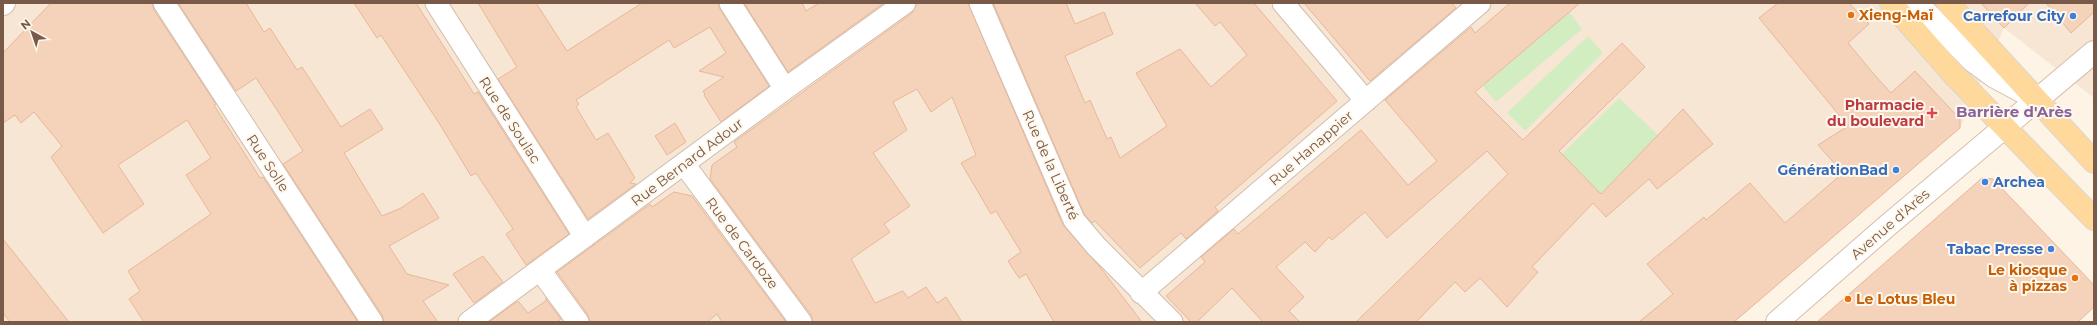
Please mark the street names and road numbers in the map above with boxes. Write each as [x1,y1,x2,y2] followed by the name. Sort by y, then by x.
[475,73,545,167] street label: Rue de Soulac
[1265,106,1357,190] street label: Rue Hanappier
[1019,107,1083,223] street label: Rue de la Liberté
[627,114,747,210] street label: Rue Bernard Adour
[243,131,293,195] street label: Rue Solle
[1847,185,1933,263] street label: Avenue d'Arès
[702,193,782,293] street label: Rue de Cardoze

